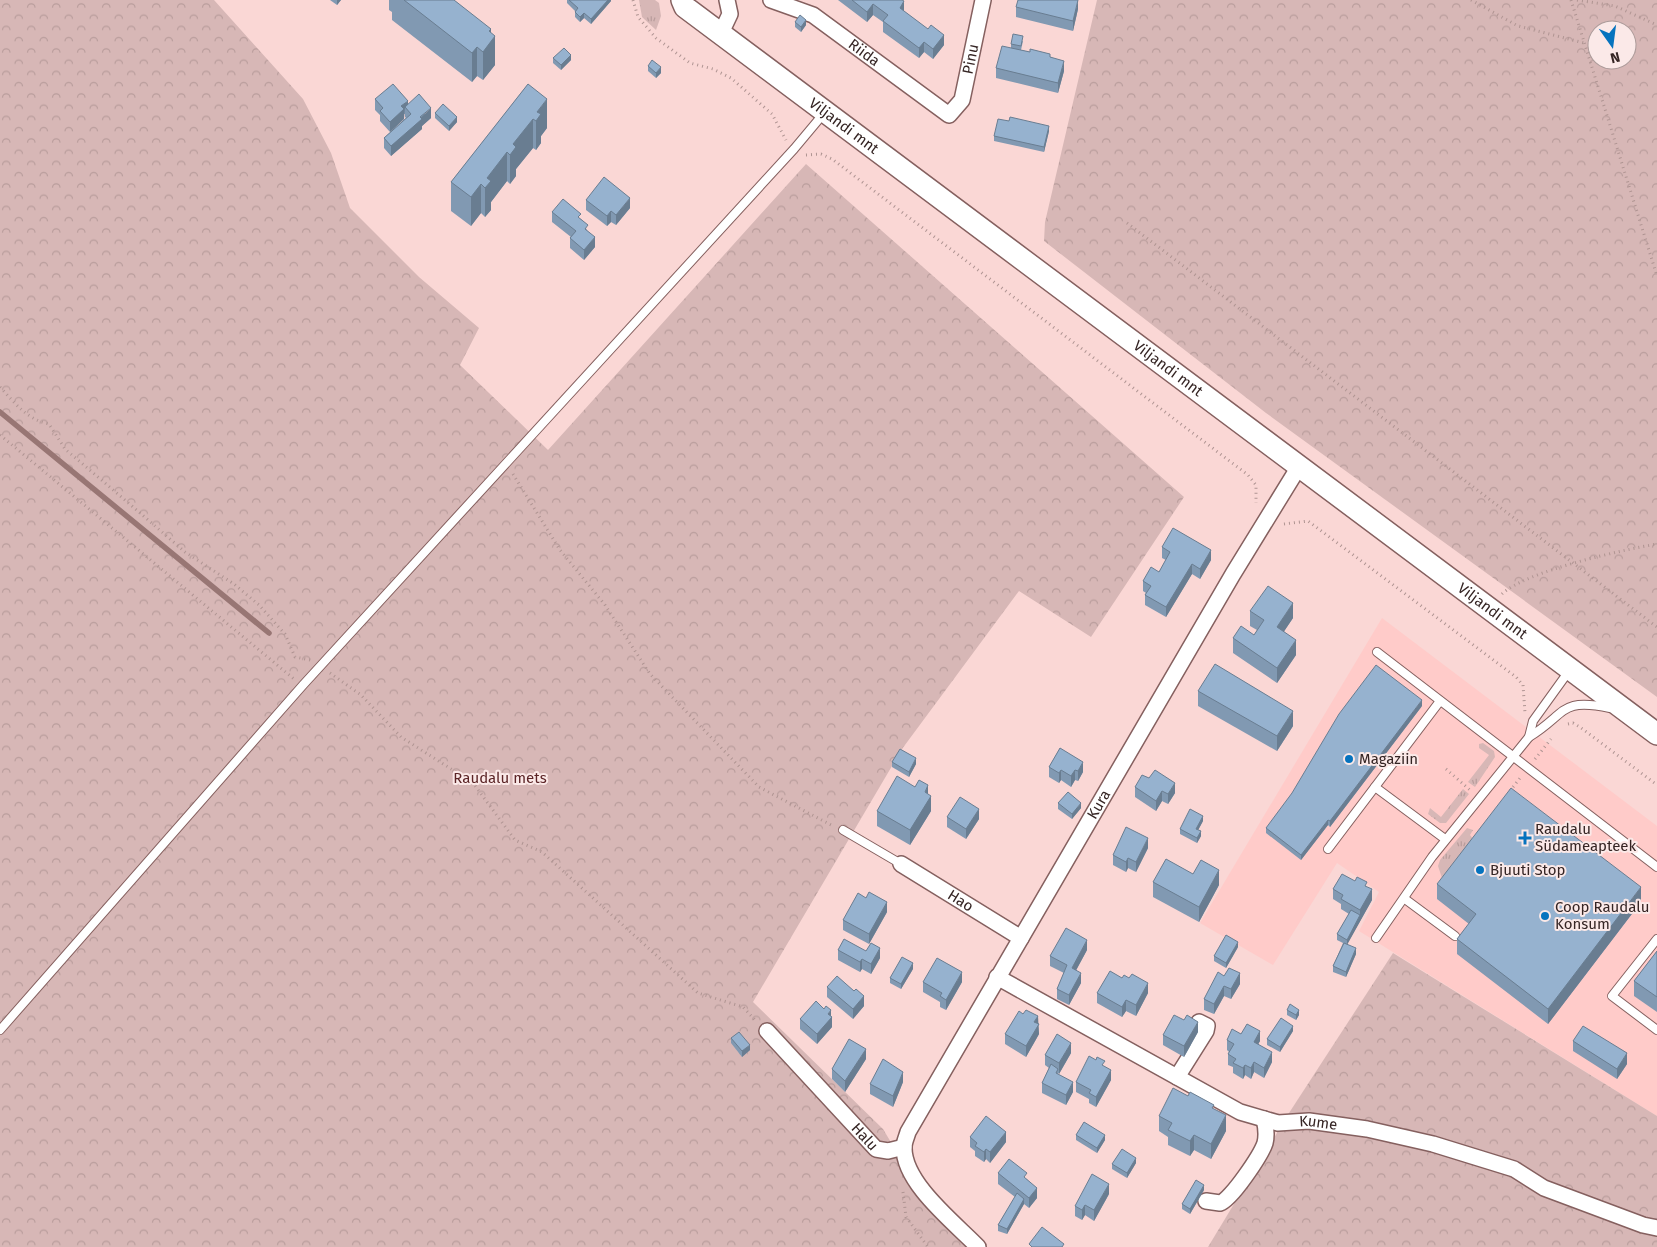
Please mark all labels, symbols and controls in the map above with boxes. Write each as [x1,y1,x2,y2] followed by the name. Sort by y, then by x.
[1587,20,1637,70] north arrow
[845,35,883,70] street label: Riida
[959,42,983,76] street label: Pinu
[1608,48,1622,67] text: N
[805,94,883,158] street label: Viljandi mnt
[1130,336,1207,401] street label: Viljandi mnt
[1454,579,1531,643] street label: Viljandi mnt
[1359,750,1418,768] place label: Magaziin
[1343,753,1355,765] marker: Magaziin
[453,769,547,787] park label: Raudalu mets
[1083,787,1114,822] street label: Kura
[1535,820,1637,855] place label: Raudalu Südameapteek
[1519,832,1531,844] marker: Raudalu Südameapteek
[1490,861,1565,879] place label: Bjuuti Stop
[1474,864,1486,876] marker: Bjuuti Stop
[944,886,977,916] street label: Hao
[1555,898,1649,933] place label: Coop Raudalu Konsum
[1539,910,1551,922] marker: Coop Raudalu Konsum
[1299,1112,1339,1134] street label: Kume
[847,1119,882,1154] street label: Halu

